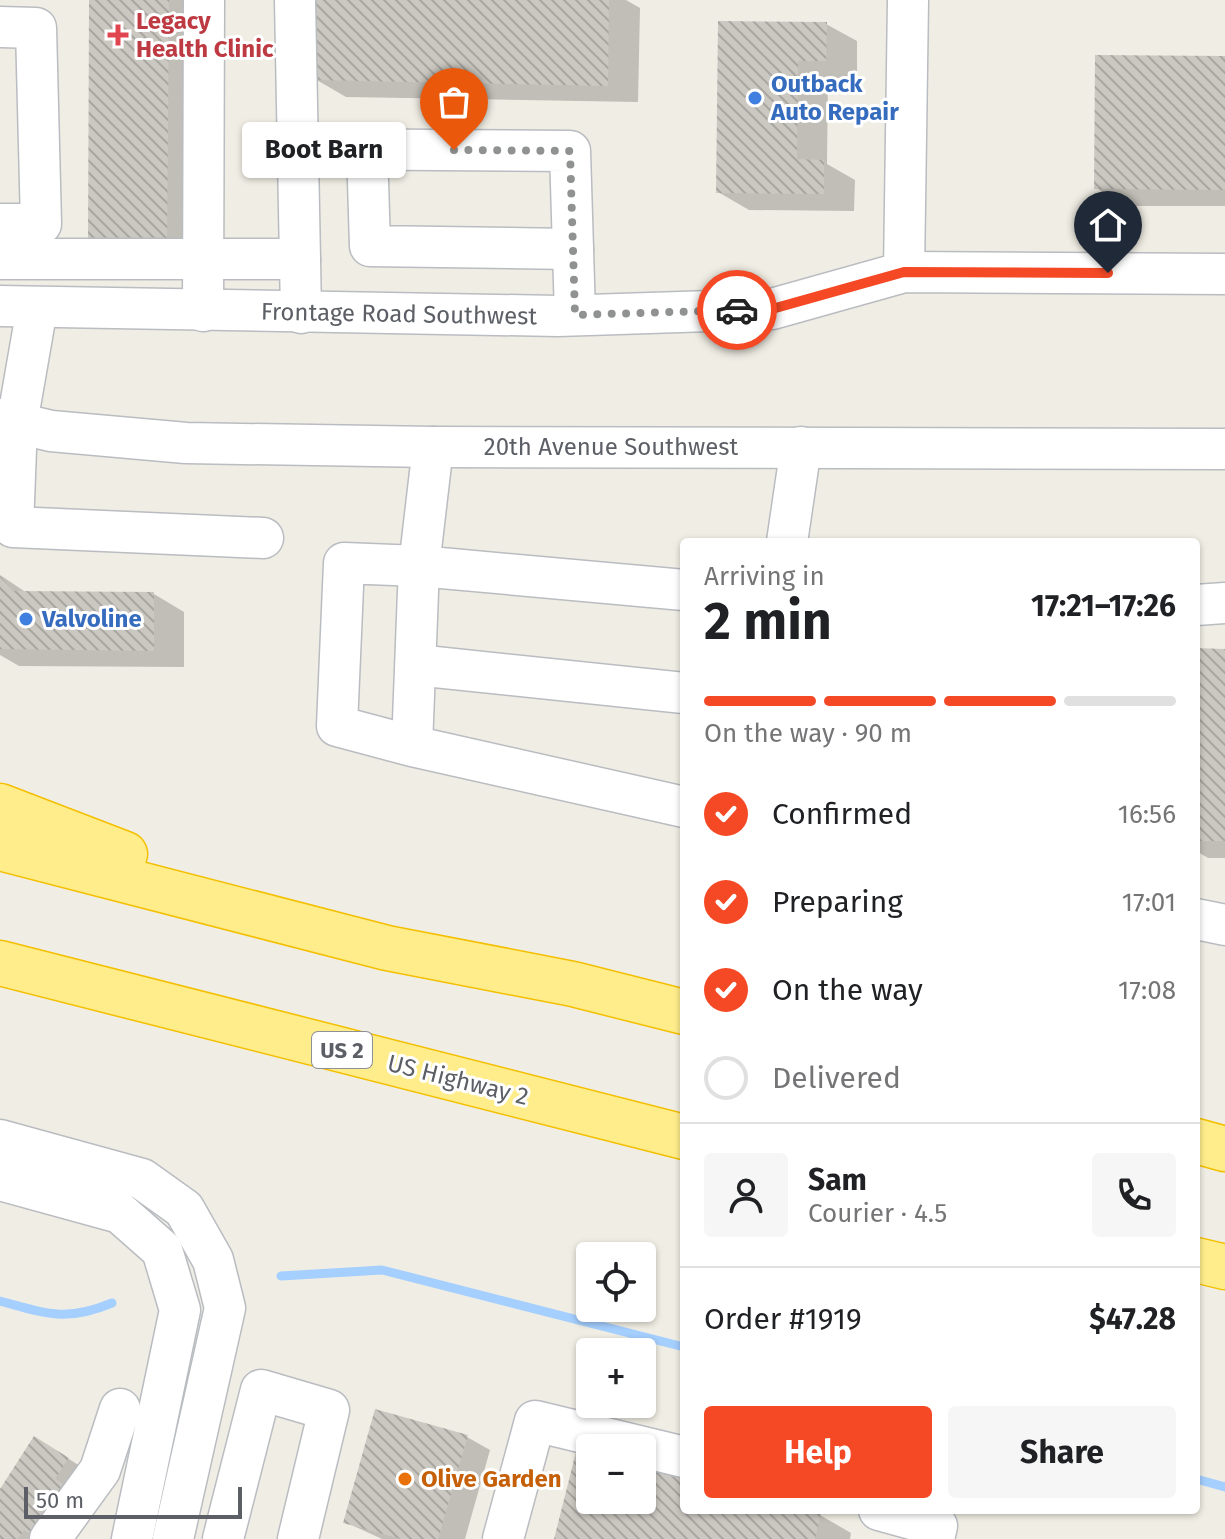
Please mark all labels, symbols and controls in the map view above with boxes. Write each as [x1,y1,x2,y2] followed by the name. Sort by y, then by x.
[136,7,274,63] place label: Legacy Health Clinic
[107,24,129,46] marker: Legacy Health Clinic
[420,68,488,150] pin
[770,70,899,126] place label: Outback Auto Repair
[432,80,476,124] icon: bag
[746,89,764,107] marker: Outback Auto Repair
[242,122,406,178] callout: Boot Barn
[265,134,383,165] text: Boot Barn
[1074,191,1142,273] pin
[1086,203,1130,247] icon: home
[697,270,777,350] courier
[715,288,759,332] icon: car
[261,298,538,330] street label: Frontage Road Southwest
[484,433,738,461] street label: 20th Avenue Southwest
[704,561,825,592] text: Arriving in
[1031,588,1176,624] text: 17:21–17:26
[704,590,832,653] text: 2 min
[41,605,142,633] place label: Valvoline
[17,610,35,628] marker: Valvoline
[704,718,912,749] text: On the way · 90 m
[704,792,748,836] icon: check
[772,796,912,832] text: Confirmed
[1118,799,1176,830] text: 16:56
[704,880,748,924] icon: check
[772,884,903,920] text: Preparing
[1122,887,1176,918] text: 17:01
[704,968,748,1012] icon: check
[772,972,923,1008] text: On the way
[1118,975,1176,1006] text: 17:08
[312,1032,372,1068] road number: US 2
[385,1049,531,1111] street label: US Highway 2
[772,1060,901,1096] text: Delivered
[704,1153,788,1237] button: person
[1092,1153,1176,1237] button: phone
[808,1162,867,1198] text: Sam
[808,1198,947,1229] text: Courier · 4.5
[576,1242,656,1514] map controls
[576,1242,656,1322] button: locate
[704,1301,862,1337] text: Order #1919
[1089,1301,1176,1337] text: $47.28
[576,1338,656,1418] button: +
[704,1406,932,1498] button: Help
[948,1406,1176,1498] button: Share
[576,1434,656,1514] button: −
[421,1465,562,1493] place label: Olive Garden
[396,1470,414,1488] marker: Olive Garden
[24,1483,242,1519] scale bar
[36,1487,84,1514] text: 50 m

